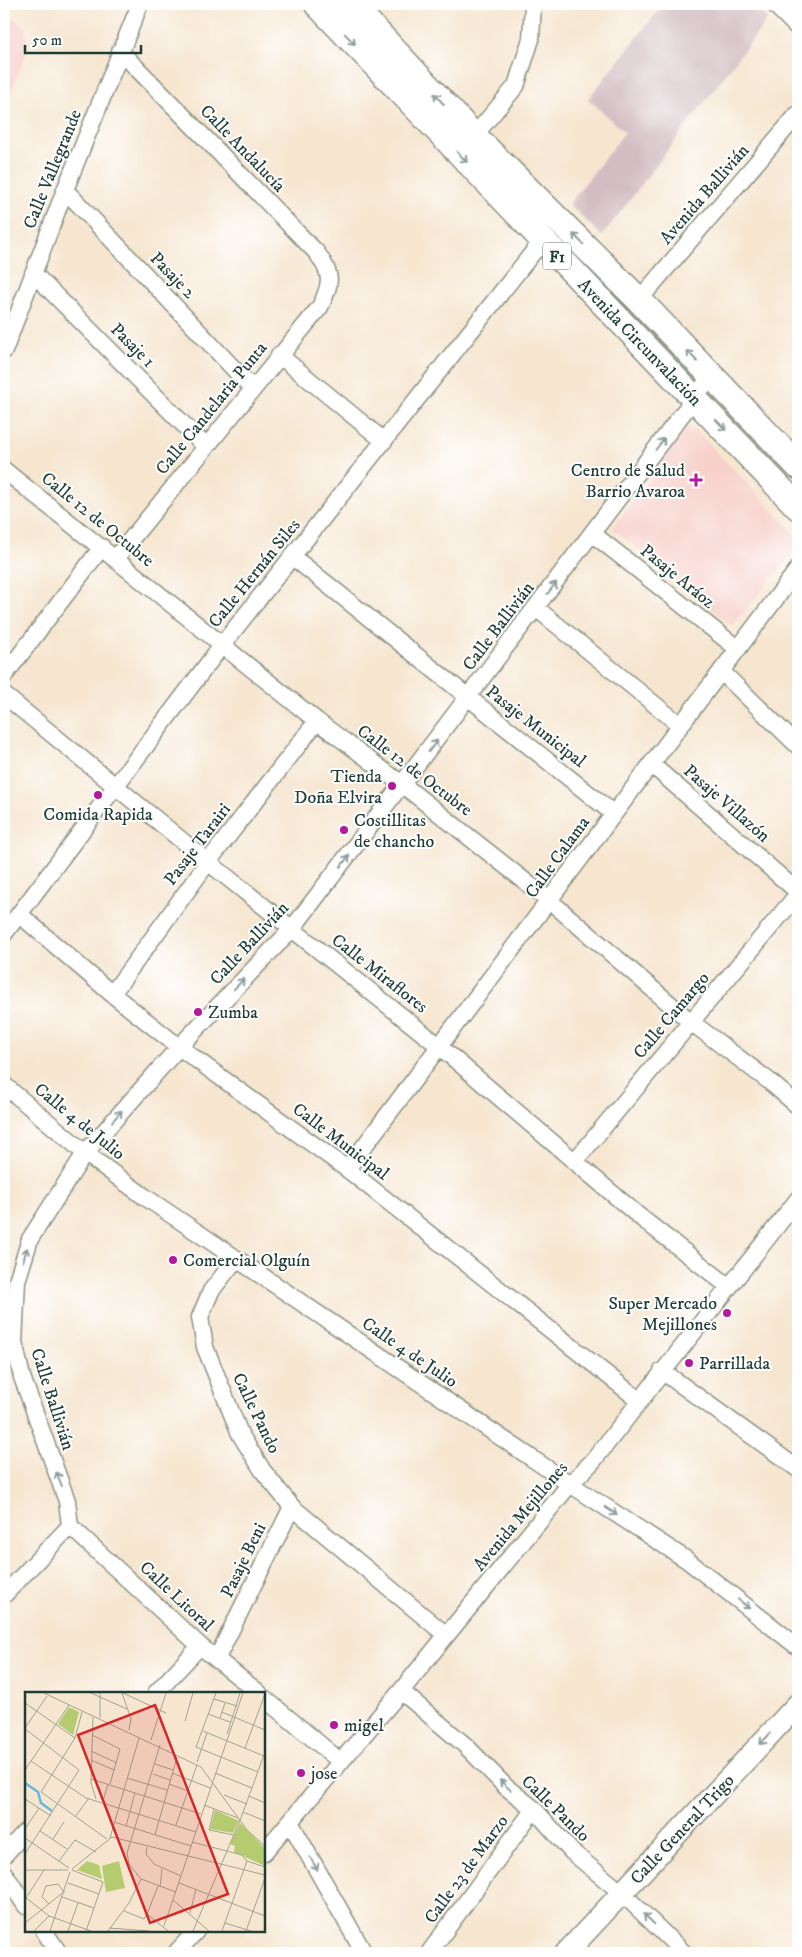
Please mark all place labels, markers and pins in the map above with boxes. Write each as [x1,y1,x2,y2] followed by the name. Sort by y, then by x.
[571,460,685,503] place label: Centro de Salud Barrio Avaroa
[689,473,703,487] marker: Centro de Salud Barrio Avaroa
[294,766,382,809] place label: Tienda Doña Elvira
[386,780,398,792] marker: Tienda Doña Elvira
[92,789,104,801] marker: Comida Rapida
[43,804,153,826] place label: Comida Rapida
[354,810,435,853] place label: Costillitas de chancho
[338,824,350,836] marker: Costillitas de chancho
[208,1002,258,1024] place label: Zumba
[192,1006,204,1018] marker: Zumba
[183,1250,311,1272] place label: Comercial Olguín
[167,1254,179,1266] marker: Comercial Olguín
[608,1293,717,1336] place label: Super Mercado Mejillones
[721,1307,733,1319] marker: Super Mercado Mejillones
[699,1353,771,1375] place label: Parrillada
[683,1357,695,1369] marker: Parrillada
[344,1715,384,1737] place label: migel
[328,1719,340,1731] marker: migel
[308,1763,338,1785] place label: jose
[295,1767,307,1779] marker: jose

